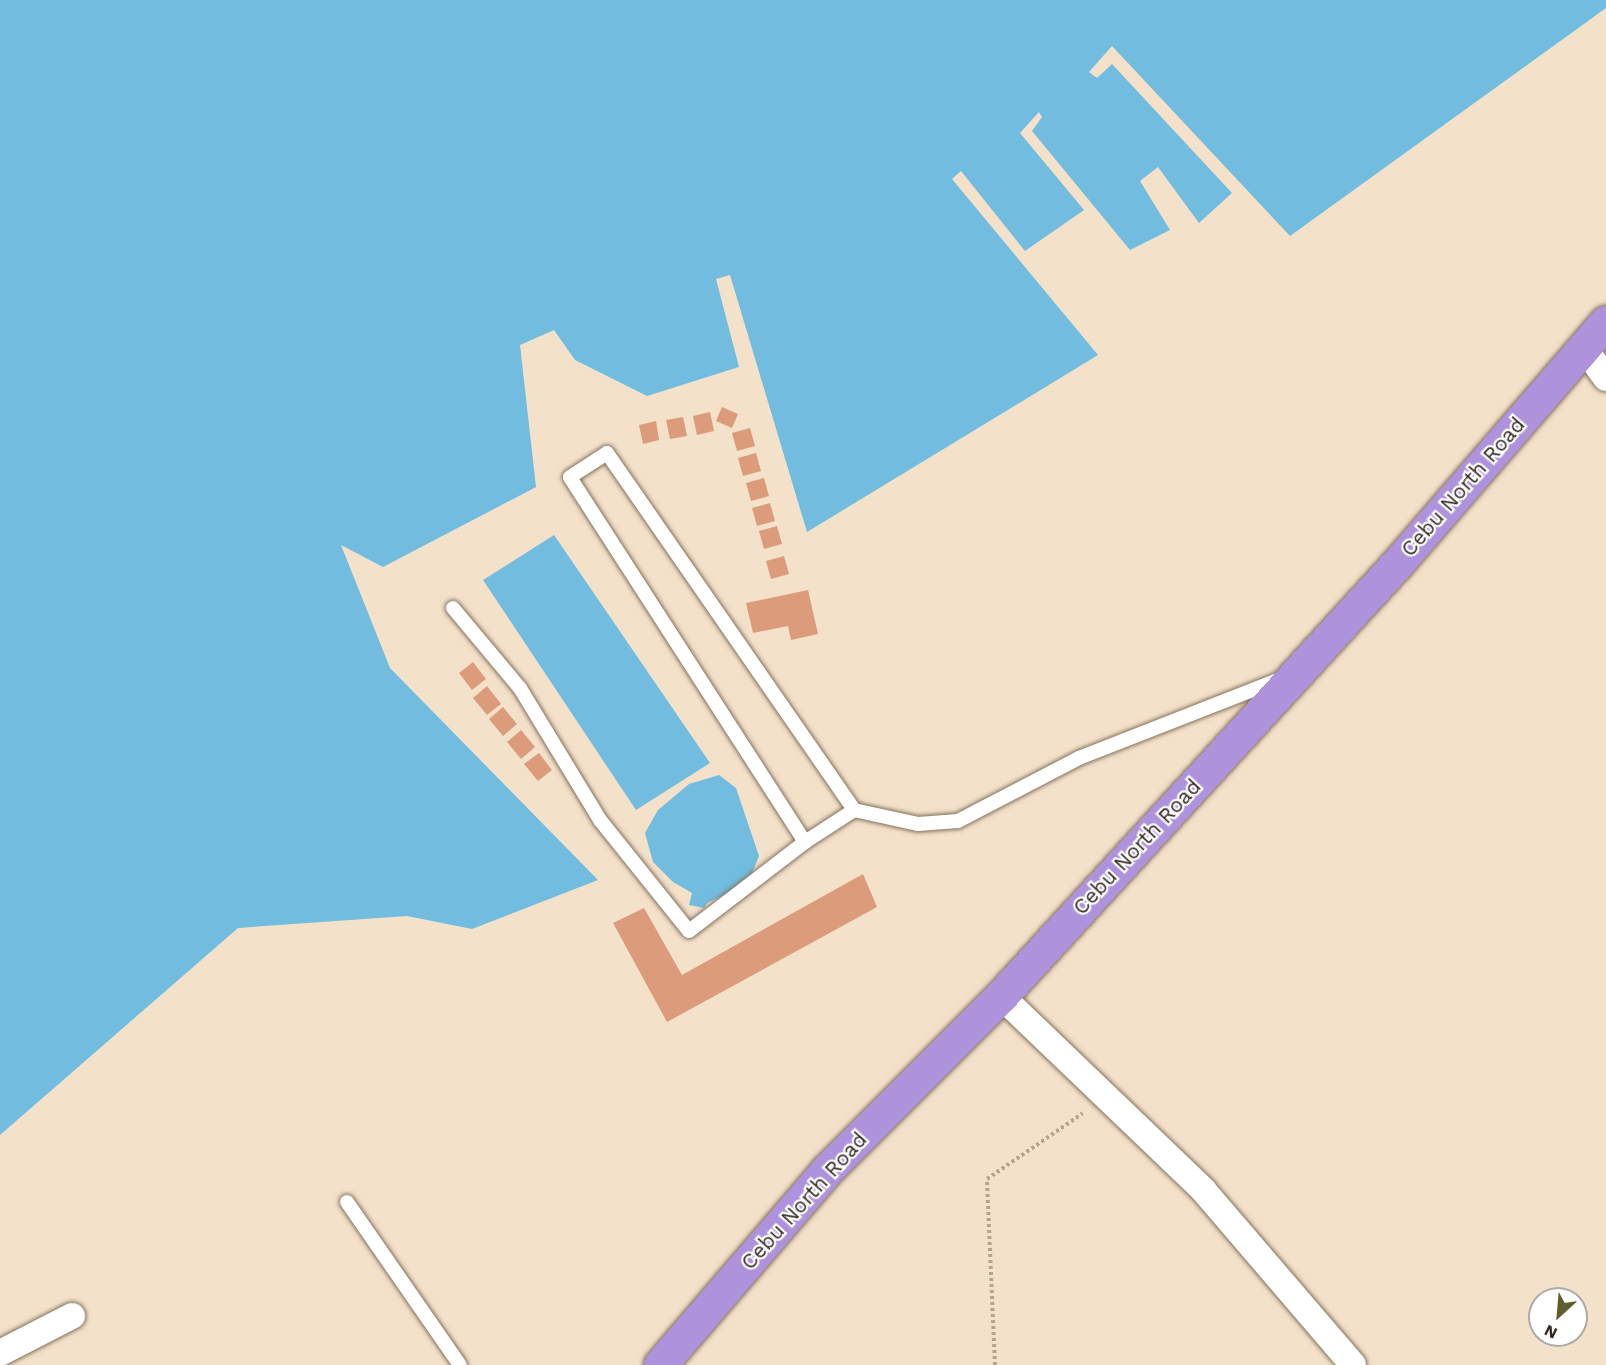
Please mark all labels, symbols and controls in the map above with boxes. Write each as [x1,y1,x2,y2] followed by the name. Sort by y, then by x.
[1396,412,1530,562] street label: Cebu North Road
[1068,774,1206,920] street label: Cebu North Road
[736,1127,872,1275] street label: Cebu North Road
[1528,1287,1588,1347] north arrow
[1541,1321,1560,1343] text: N

